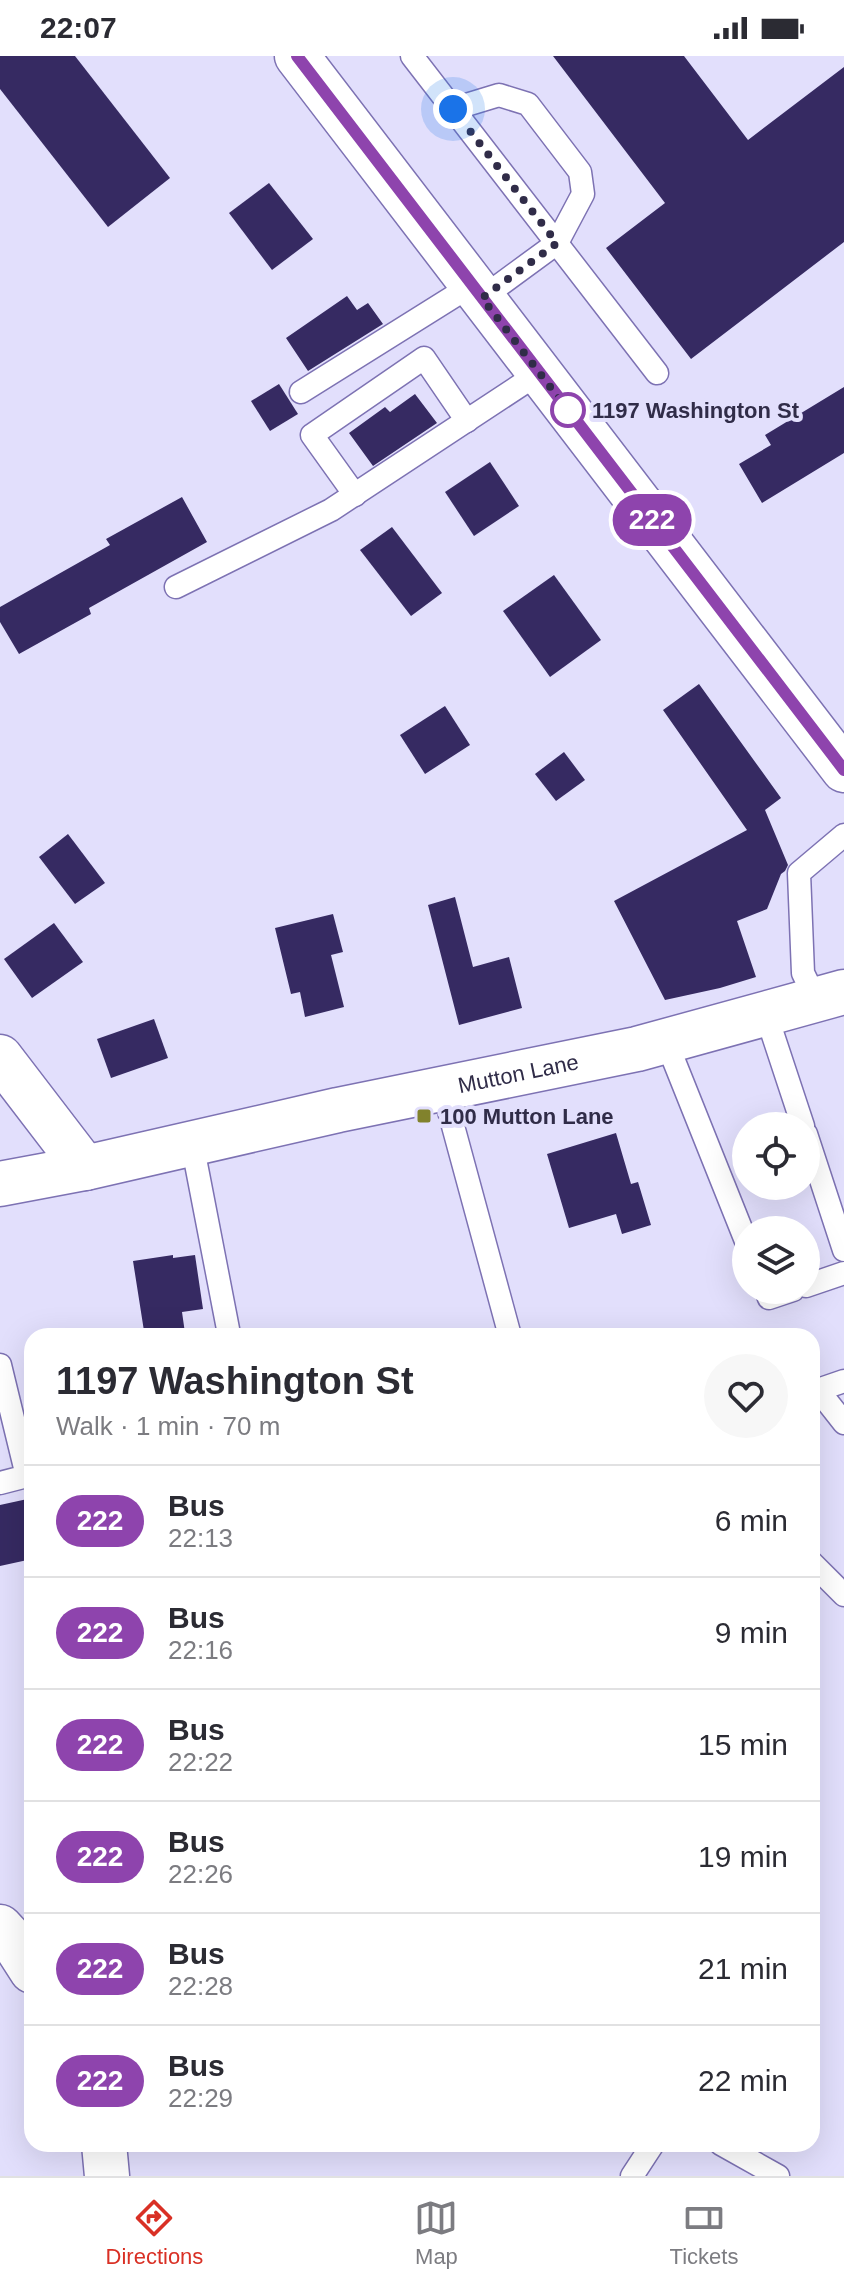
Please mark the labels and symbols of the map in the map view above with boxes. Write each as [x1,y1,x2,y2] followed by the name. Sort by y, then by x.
[433,89,473,129] your location
[551,393,585,427] marker: 1197 Washington St
[592,398,800,423] place label: 1197 Washington St
[606,494,698,546] line badge: 222
[456,1049,581,1098] street label: Mutton Lane
[440,1104,614,1129] place label: 100 Mutton Lane
[415,1107,433,1125] marker: 100 Mutton Lane

